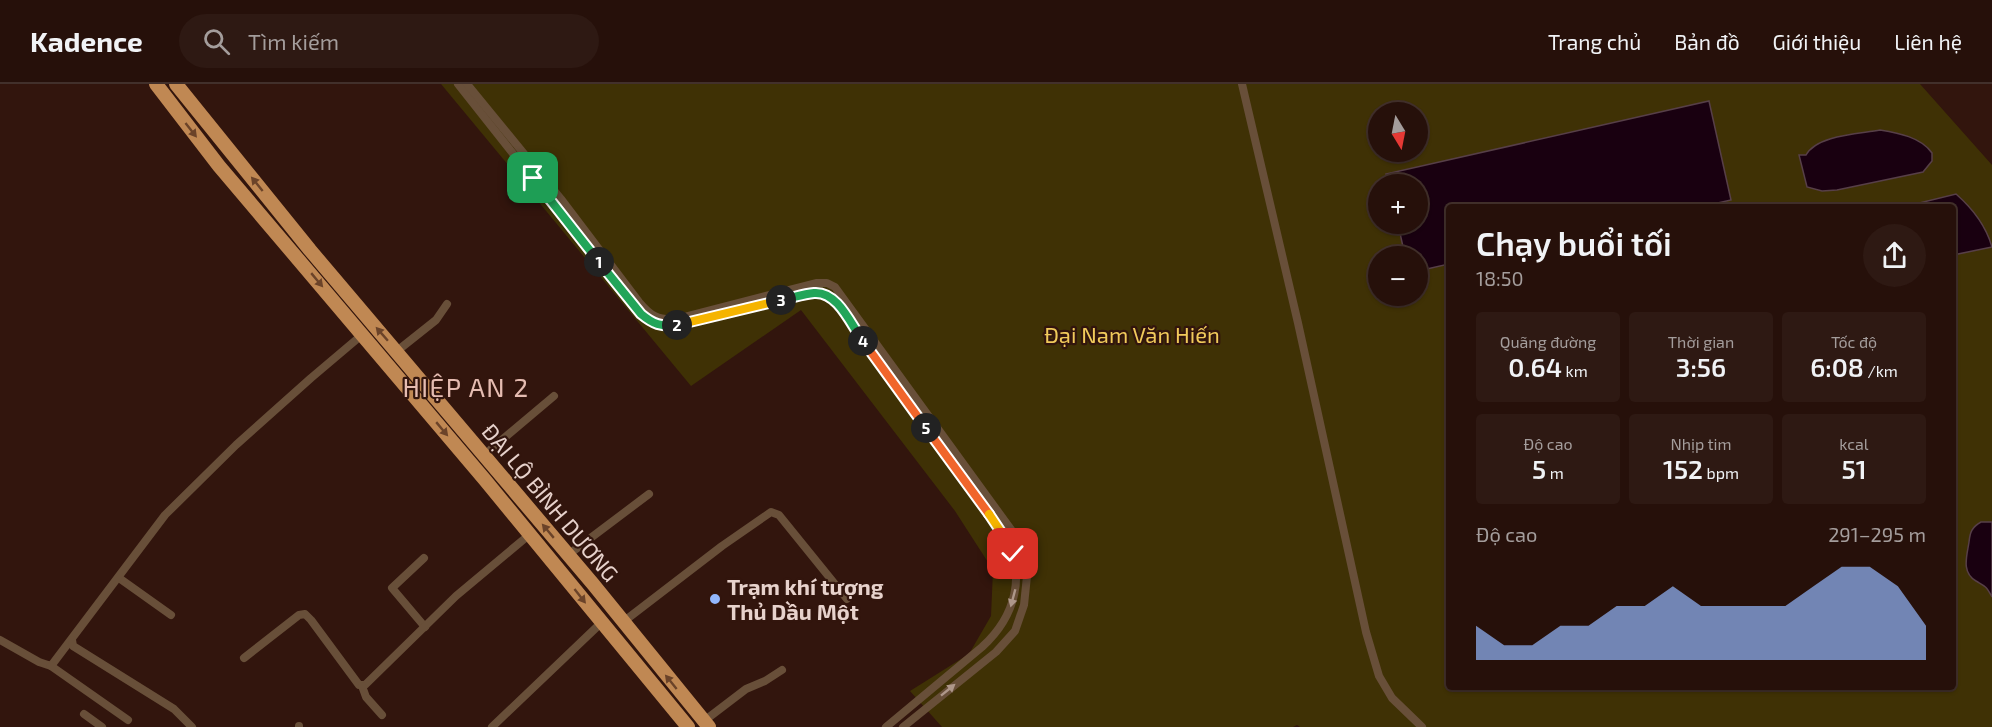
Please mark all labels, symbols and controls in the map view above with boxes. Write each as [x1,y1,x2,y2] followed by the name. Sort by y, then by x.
[179,14,599,68] search box
[30,24,143,58] text: Kadence
[200,25,233,58] icon: search
[248,28,339,54] text: Tìm kiếm
[1548,29,1641,54] text: Trang chủ
[1674,29,1740,54] text: Bản đồ
[1773,29,1861,54] text: Giới thiệu
[1894,29,1962,54] text: Liên hệ
[1368,102,1428,162] north arrow
[1368,102,1428,306] map controls
[185,123,197,138] one-way arrow
[507,152,558,203] pin
[516,161,549,194] icon: arrive
[1368,174,1428,234] button: +
[251,177,264,192] one-way arrow
[1476,223,1672,263] text: Chạy buổi tối
[1863,224,1926,287] button: share
[1368,246,1428,306] button: −
[584,247,614,277] pin: 1
[596,252,602,271] text: 1
[1476,266,1524,290] text: 18:50
[310,272,323,287] one-way arrow
[766,285,796,315] pin: 3
[776,290,786,309] text: 3
[662,310,692,340] pin: 2
[672,315,682,334] text: 2
[1044,321,1220,347] park label: Đại Nam Văn Hiến
[848,326,878,356] pin: 4
[376,327,389,342] one-way arrow
[858,331,868,350] text: 4
[1500,332,1596,351] text: Quãng đường
[1668,332,1734,351] text: Thời gian
[1831,332,1877,351] text: Tốc độ
[1508,351,1562,382] text: 0.64
[1676,351,1726,382] text: 3:56
[1810,351,1864,382] text: 6:08
[1562,361,1588,380] text: km
[1864,361,1898,380] text: /km
[402,371,530,402] district label: HIỆP AN 2
[911,413,941,443] pin: 5
[477,418,625,586] street label: ĐẠI LỘ BÌNH DƯƠNG
[922,418,930,437] text: 5
[436,421,449,437] one-way arrow
[1523,434,1573,453] text: Độ cao
[1670,434,1732,453] text: Nhịp tim
[1839,434,1869,453] text: kcal
[1532,453,1546,484] text: 5
[1663,453,1703,484] text: 152
[1841,453,1867,484] text: 51
[1546,463,1564,482] text: m
[1703,463,1739,482] text: bpm
[1476,522,1537,546] text: Độ cao
[1828,522,1926,546] text: 291–295 m
[542,524,555,539] one-way arrow
[987,528,1038,579] pin
[996,537,1029,570] icon: check
[727,573,884,624] place label: Trạm khí tượng Thủ Dầu Một
[573,588,585,603] one-way arrow
[1007,589,1017,607] one-way arrow
[708,592,722,606] marker: Trạm khí tượng Thủ Dầu Một
[665,674,678,690] one-way arrow
[941,685,956,697] one-way arrow

